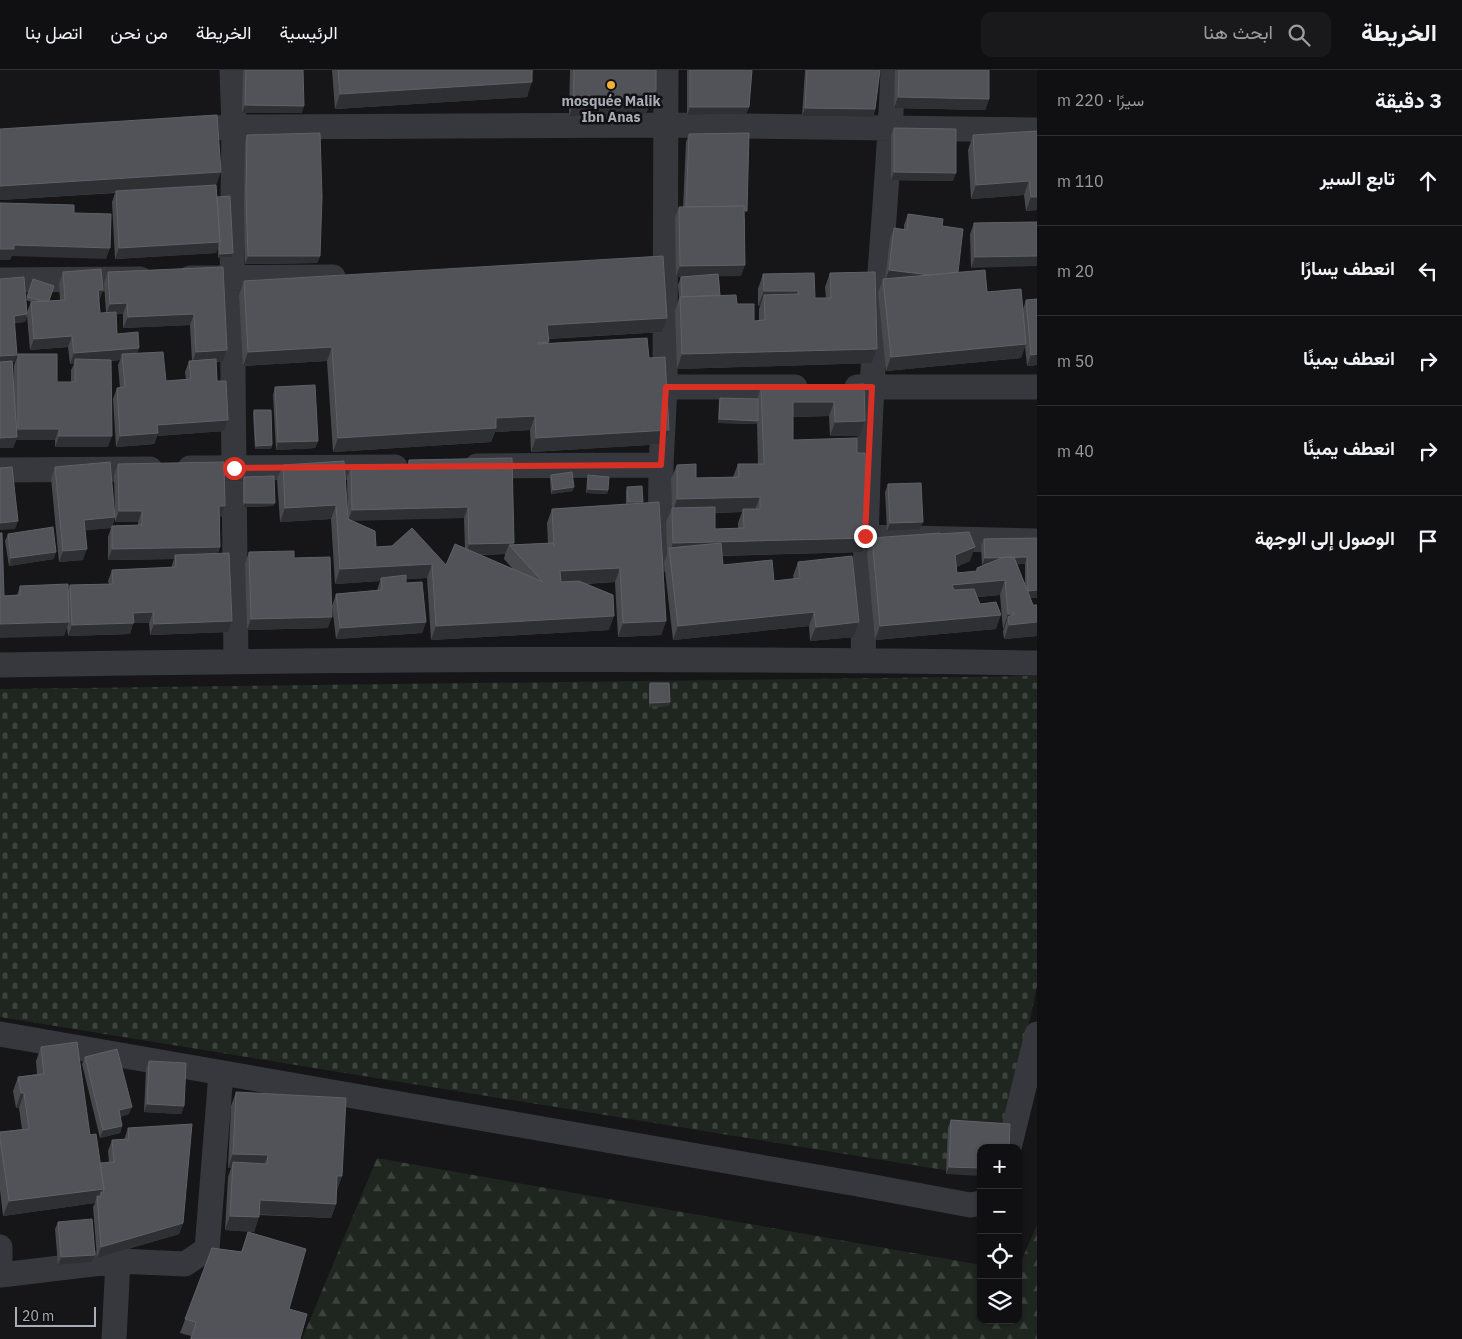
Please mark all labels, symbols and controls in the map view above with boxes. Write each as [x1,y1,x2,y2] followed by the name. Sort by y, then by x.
[981,12,1331,57] search box
[1361,16,1437,48] text: الخريطة
[1203,20,1273,44] text: ابحث هنا
[25,21,83,44] text: اتصل بنا
[111,21,168,44] text: من نحن
[196,21,251,44] text: الخريطة
[279,21,338,44] text: الرئيسية
[1285,21,1313,49] icon: search
[605,79,617,91] marker: mosquée Malik Ibn Anas
[1375,86,1442,114] text: 3 دقيقة
[1057,90,1144,110] text: سيرًا · 220 m
[561,92,661,126] place label: mosquée Malik Ibn Anas
[1320,166,1395,190] text: تابع السير
[1414,167,1442,195] icon: ahead
[1057,171,1104,191] text: 110 m
[1301,256,1395,280] text: انعطف يسارًا
[1414,257,1442,285] icon: left
[1057,261,1094,281] text: 20 m
[1303,346,1395,370] text: انعطف يمينًا
[1414,347,1442,375] icon: right
[1057,351,1094,371] text: 50 m
[1303,436,1395,460] text: انعطف يمينًا
[1414,437,1442,465] icon: right
[1057,441,1094,461] text: 40 m
[223,457,246,480] route start
[854,525,877,548] route end
[1255,526,1395,550] text: الوصول إلى الوجهة
[1414,527,1442,555] icon: arrive
[977,1144,1022,1324] map controls
[977,1144,1022,1189] button: +
[977,1189,1022,1234] button: −
[977,1234,1022,1279] button: locate
[977,1279,1022,1324] button: layers
[15,1304,96,1327] scale bar
[22,1307,54,1325] text: 20 m

